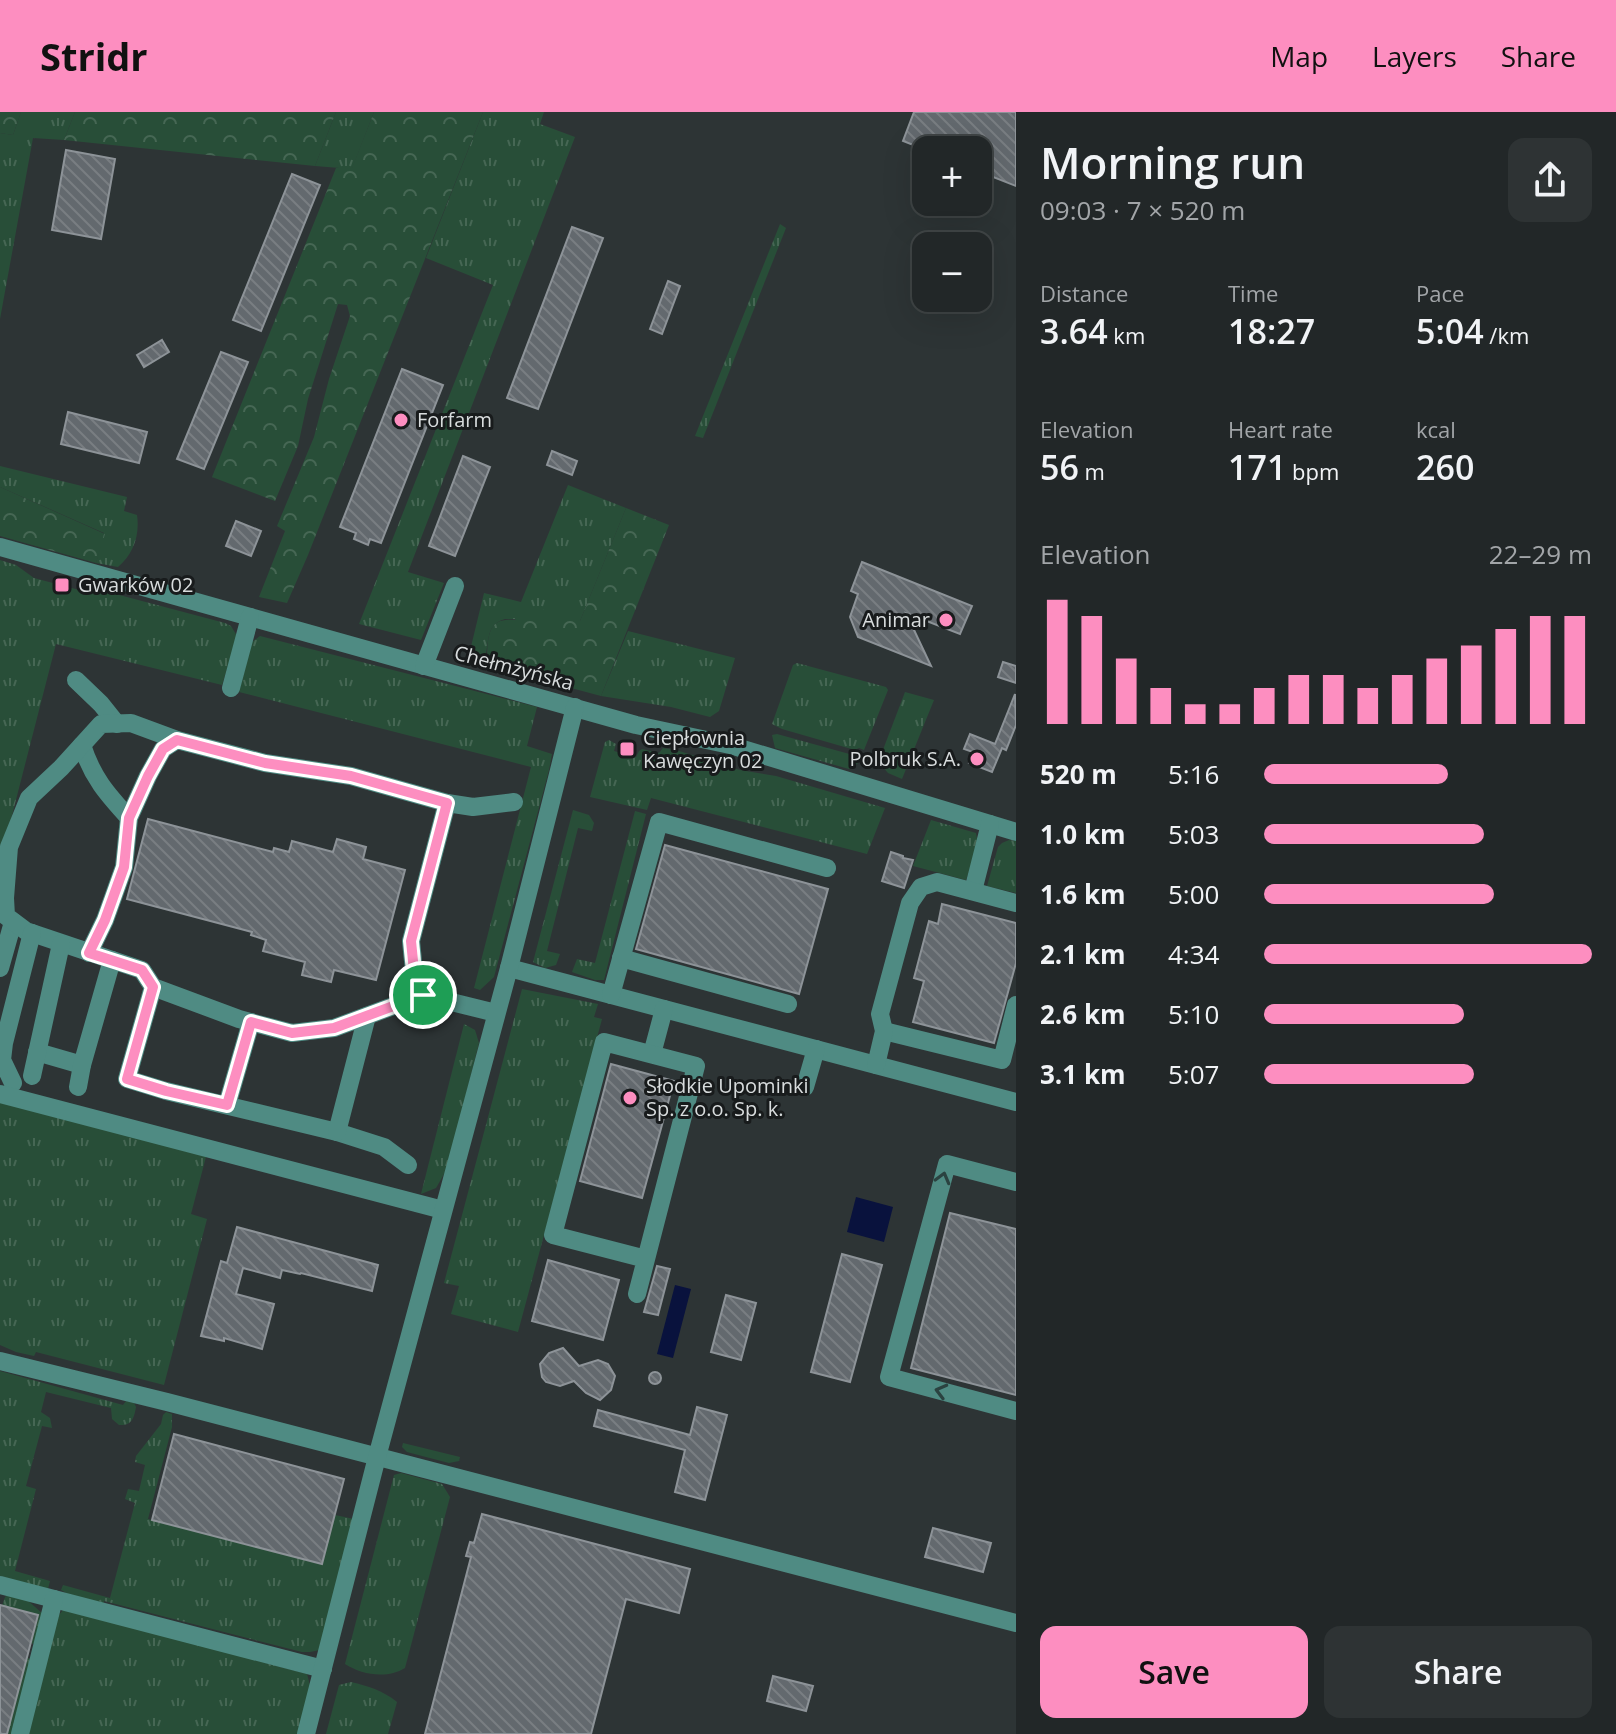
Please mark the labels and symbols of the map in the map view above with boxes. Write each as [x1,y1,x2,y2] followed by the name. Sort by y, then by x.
[417,406,492,433] place label: Forfarm
[392,411,410,429] marker: Forfarm
[78,571,193,598] place label: Gwarków 02
[53,576,71,594] marker: Gwarków 02
[862,606,930,633] place label: Animar
[937,611,955,629] marker: Animar
[451,639,577,696] street label: Chełmżyńska
[643,724,762,774] place label: Ciepłownia Kawęczyn 02
[618,740,636,758] marker: Ciepłownia Kawęczyn 02
[849,745,961,772] place label: Polbruk S.A.
[968,750,986,768] marker: Polbruk S.A.
[389,961,457,1029] pin
[646,1072,809,1122] place label: Słodkie Upominki Sp. z o.o. Sp. k.
[621,1089,639,1107] marker: Słodkie Upominki Sp. z o.o. Sp. k.
[934,1171,950,1185] one-way arrow
[934,1384,948,1401] one-way arrow

